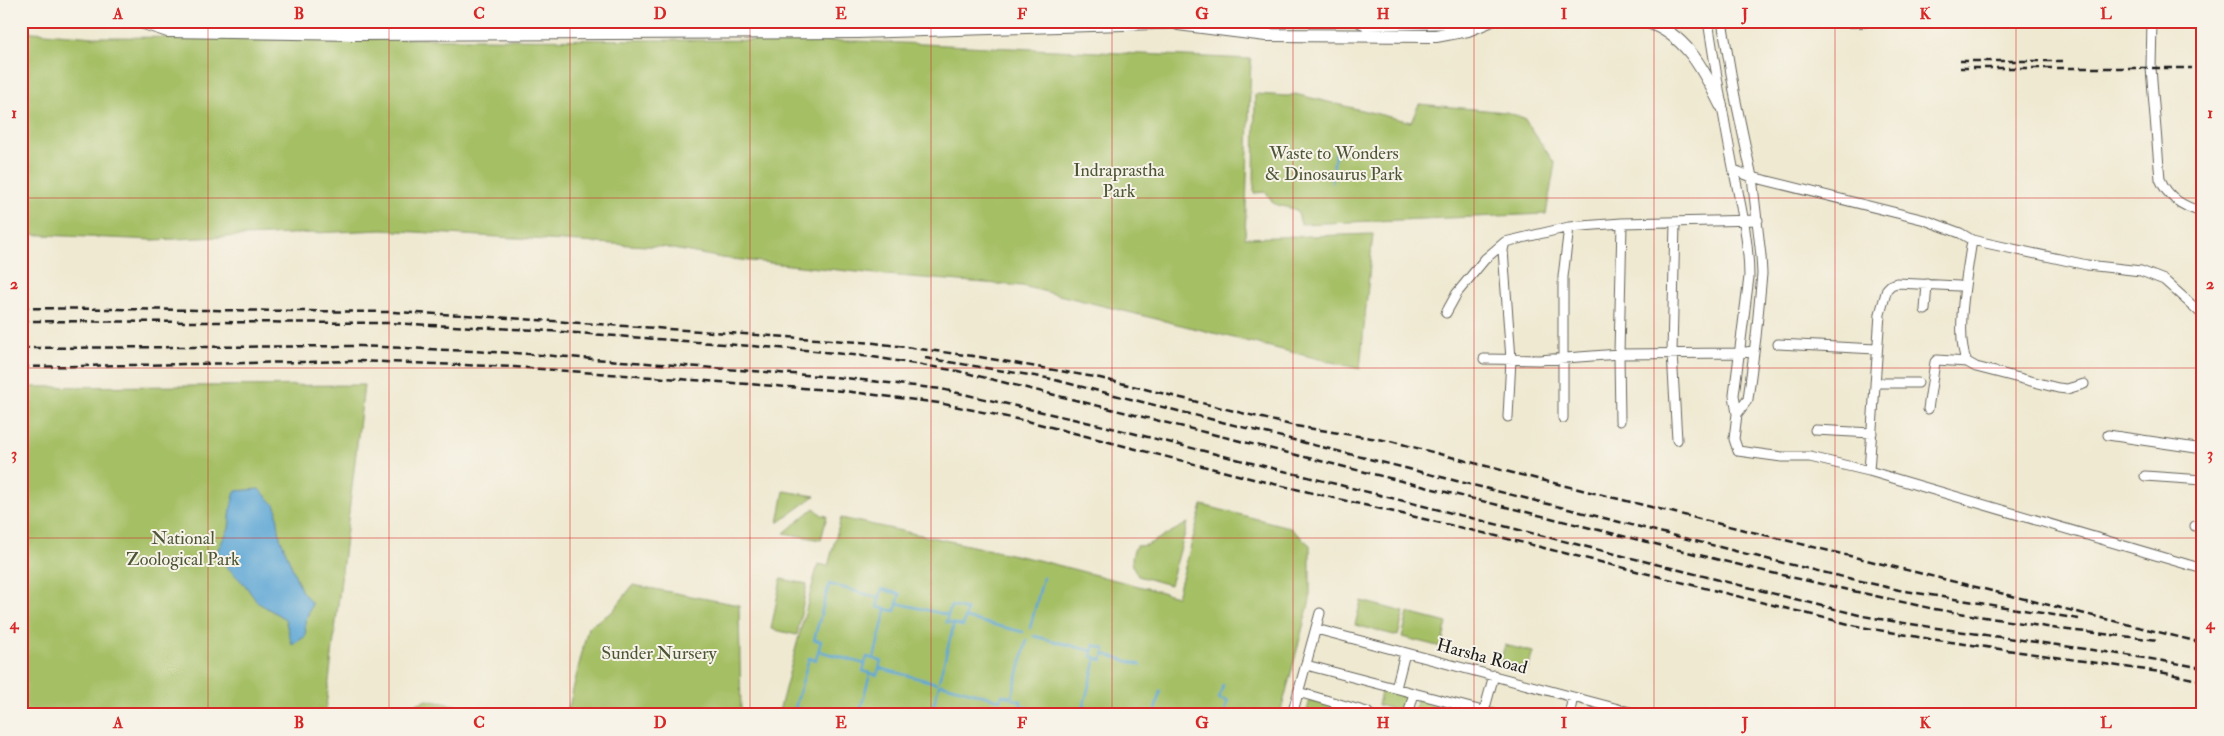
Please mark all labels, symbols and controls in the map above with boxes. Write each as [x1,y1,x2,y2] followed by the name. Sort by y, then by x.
[112,4,124,24] text: A
[294,4,304,24] text: B
[473,4,485,24] text: C
[653,4,667,24] text: D
[835,4,847,24] text: E
[1017,4,1027,24] text: F
[1195,4,1209,24] text: G
[1376,4,1390,24] text: H
[1561,4,1568,24] text: I
[1741,4,1749,25] text: J
[1919,4,1931,24] text: K
[2100,4,2112,24] text: L
[11,103,17,123] text: 1
[2207,103,2213,123] text: 1
[1265,142,1403,186] park label: Waste to Wonders & Dinosaurus Park
[1073,159,1165,203] park label: Indraprastha Park
[10,274,18,294] text: 2
[2206,274,2214,294] text: 2
[11,444,17,464] text: 3
[2207,444,2213,464] text: 3
[126,527,240,571] park label: National Zoological Park
[9,614,20,634] text: 4
[2205,614,2216,634] text: 4
[1434,633,1530,680] street label: Harsha Road
[601,642,718,665] park label: Sunder Nursery
[112,713,124,733] text: A
[294,713,304,733] text: B
[473,713,485,733] text: C
[653,713,667,733] text: D
[835,713,847,733] text: E
[1017,713,1027,733] text: F
[1195,713,1209,733] text: G
[1376,713,1390,733] text: H
[1561,713,1568,733] text: I
[1741,713,1749,734] text: J
[1919,713,1931,733] text: K
[2100,713,2112,733] text: L

